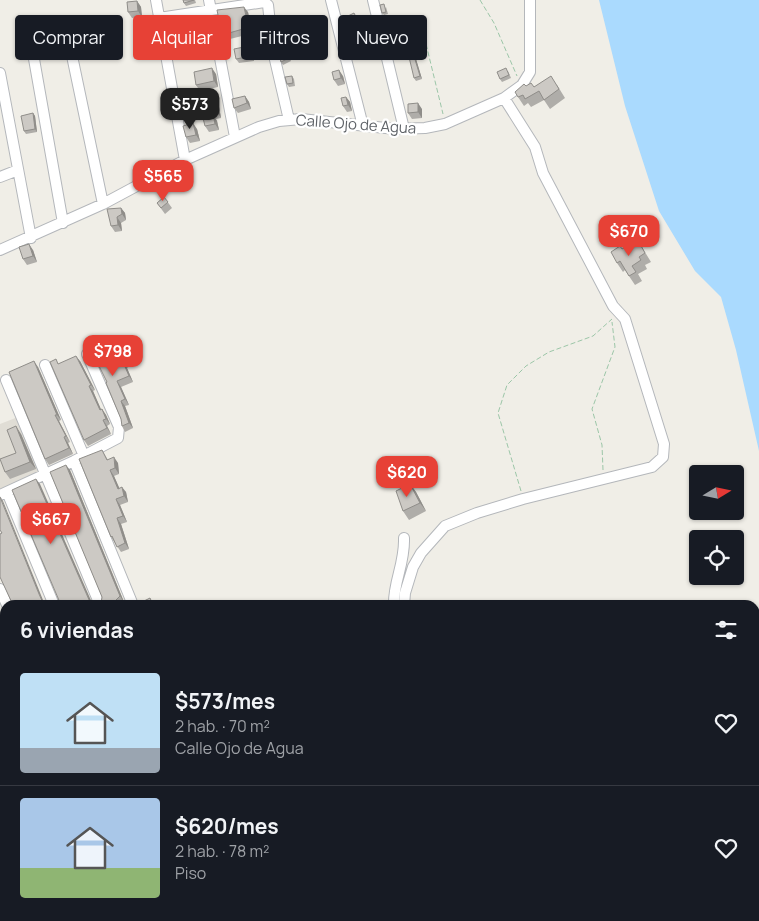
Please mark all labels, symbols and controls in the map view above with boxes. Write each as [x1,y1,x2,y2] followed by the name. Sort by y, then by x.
[15,15,123,60] chip: Comprar
[133,15,231,60] chip: Alquilar
[241,15,328,60] chip: Filtros
[338,15,427,60] chip: Nuevo
[160,88,220,130] pin: $573
[171,93,209,115] text: $573
[295,109,417,139] street label: Calle Ojo de Agua
[133,160,193,202] pin: $565
[144,165,182,187] text: $565
[599,214,659,257] pin: $670
[609,220,649,242] text: $670
[83,334,143,377] pin: $798
[94,340,132,362] text: $798
[377,456,437,498] pin: $620
[387,461,427,483] text: $620
[689,465,744,520] north arrow
[689,465,744,585] map controls
[21,502,81,545] pin: $667
[32,508,70,530] text: $667
[689,530,744,585] button: locate
[20,616,134,644] text: 6 viviendas
[712,616,740,644] icon: filters
[175,687,275,715] text: $573/mes
[60,693,120,753] icon: home
[712,709,740,737] icon: heart
[175,715,270,737] text: 2 hab. · 70 m²
[175,737,304,759] text: Calle Ojo de Agua
[175,812,279,840] text: $620/mes
[60,818,120,878] icon: home
[712,834,740,862] icon: heart
[175,840,269,862] text: 2 hab. · 78 m²
[175,862,206,884] text: Piso

